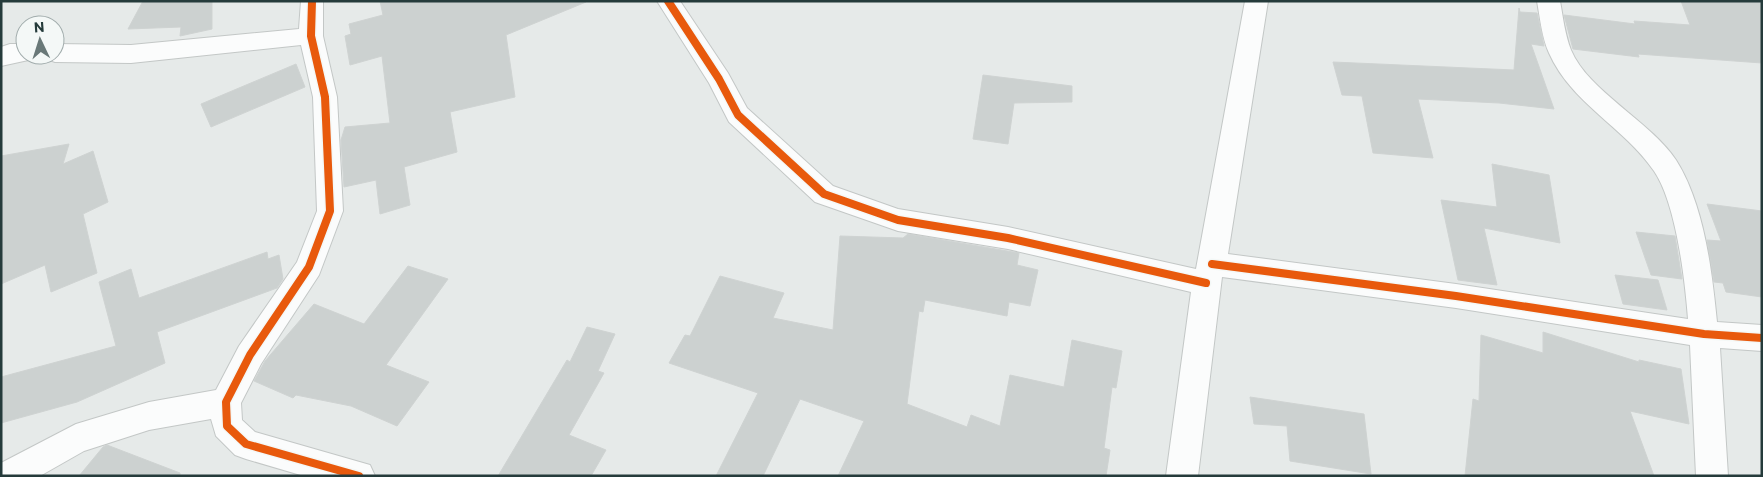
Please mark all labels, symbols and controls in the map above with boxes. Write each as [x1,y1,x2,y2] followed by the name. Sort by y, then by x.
[15,15,65,65] north arrow
[33,18,45,35] text: N

